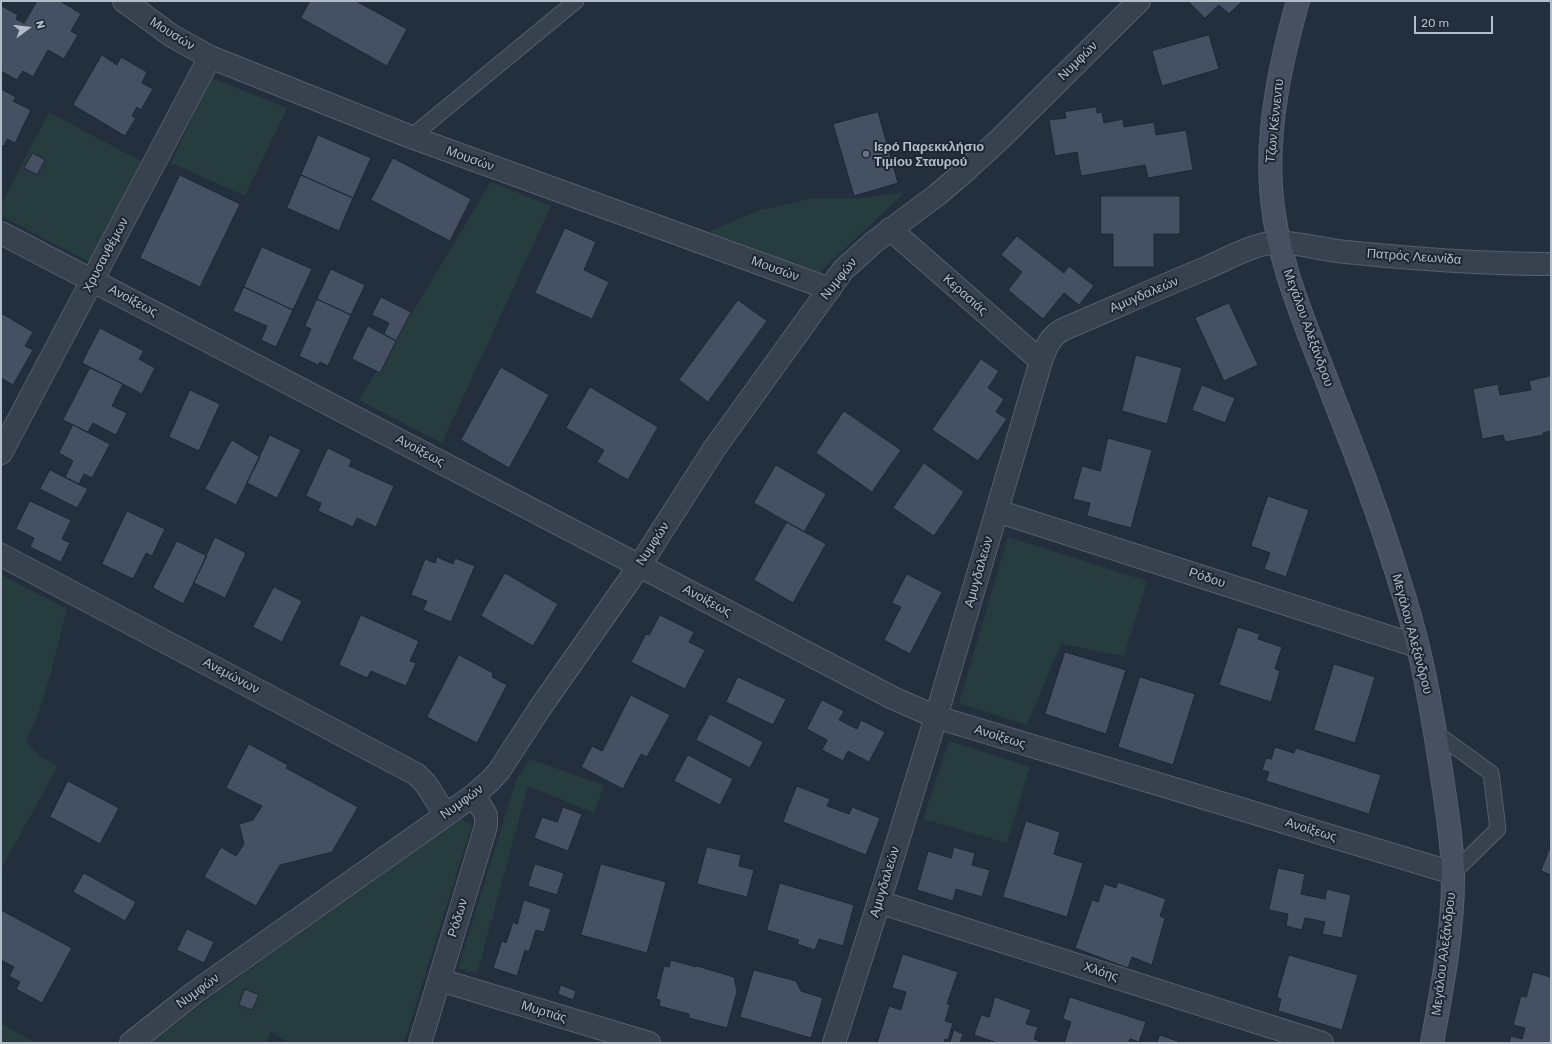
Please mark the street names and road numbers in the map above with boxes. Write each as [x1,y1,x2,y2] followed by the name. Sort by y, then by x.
[147,14,197,54] street label: Μουσών
[1055,38,1101,84] street label: Νυμφών
[1263,78,1287,164] street label: Τζων Κέννεντυ
[444,143,496,175] street label: Μουσών
[80,215,132,295] street label: Χρυσανθέμων
[1366,246,1462,268] street label: Πατρός Λεωνίδα
[749,253,801,285] street label: Μουσών
[817,255,861,303] street label: Νυμφών
[1279,267,1337,389] street label: Μεγάλου Αλεξάνδρου
[939,271,991,319] street label: Κερασιάς
[1107,273,1181,317] street label: Αμυγδαλεών
[106,282,160,320] street label: Ανοίξεως
[393,432,447,470] street label: Ανοίξεως
[633,519,673,569] street label: Νυμφών
[961,535,997,609] street label: Αμυγδαλεών
[1187,565,1227,591] street label: Ρόδου
[1388,572,1436,696] street label: Μεγάλου Αλεξάνδρου
[680,582,734,620] street label: Ανοίξεως
[200,655,262,697] street label: Ανεμώνων
[972,722,1028,752] street label: Ανοίξεως
[438,781,486,823] street label: Νυμφών
[1283,815,1339,845] street label: Ανοίξεως
[867,845,903,919] street label: Αμυγδαλεών
[1429,892,1459,1016] street label: Μεγάλου Αλεξάνδρου
[445,897,471,939] street label: Ρόδων
[1082,959,1120,985] street label: Χλόης
[174,970,222,1012] street label: Νυμφών
[519,998,569,1026] street label: Μυρτιάς

